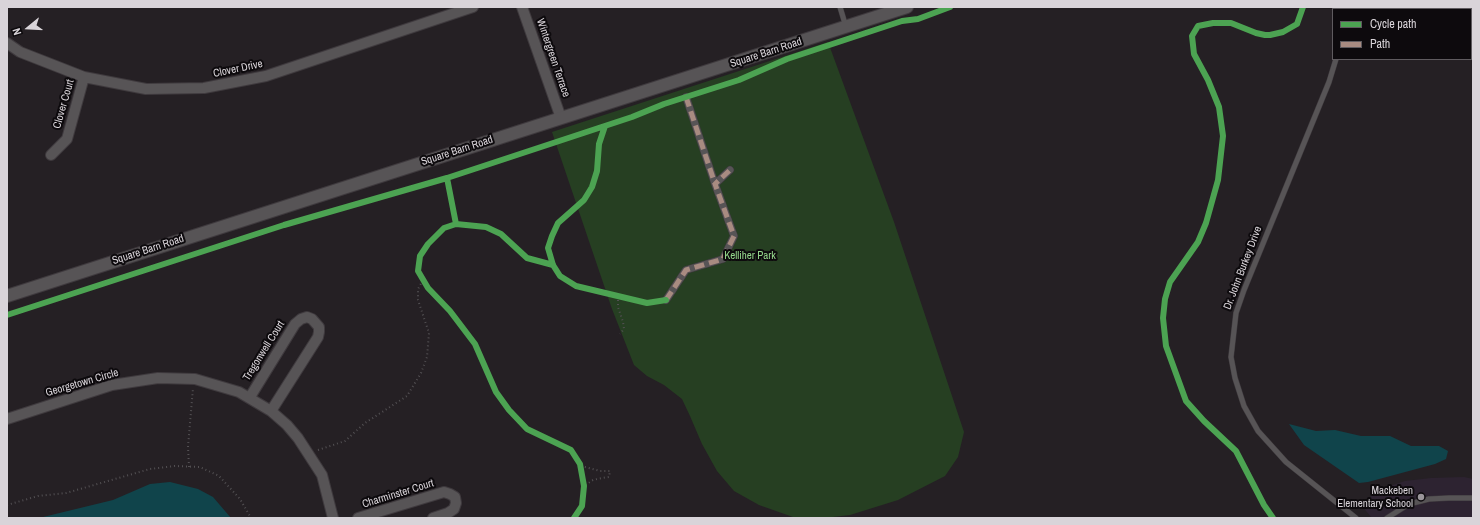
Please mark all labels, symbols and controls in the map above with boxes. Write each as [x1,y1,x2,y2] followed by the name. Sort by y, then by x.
[8,8,48,48] north arrow
[1332,8,1472,60] legend
[1370,16,1417,32] text: Cycle path
[533,17,573,99] street label: Wintergreen Terrace
[9,26,24,37] text: N
[728,35,804,71] street label: Square Barn Road
[1370,36,1390,52] text: Path
[212,57,264,81] street label: Clover Drive
[51,78,77,130] street label: Clover Court
[419,133,495,169] street label: Square Barn Road
[1221,224,1265,312] street label: Dr. John Burkey Drive
[110,232,186,268] street label: Square Barn Road
[724,249,776,263] park label: Kelliher Park
[240,319,288,383] street label: Tregonwell Court
[44,366,120,400] street label: Georgetown Circle
[361,477,435,511] street label: Charminster Court
[1337,484,1413,510] place label: Mackeben Elementary School
[1416,492,1426,502] marker: Mackeben Elementary School

